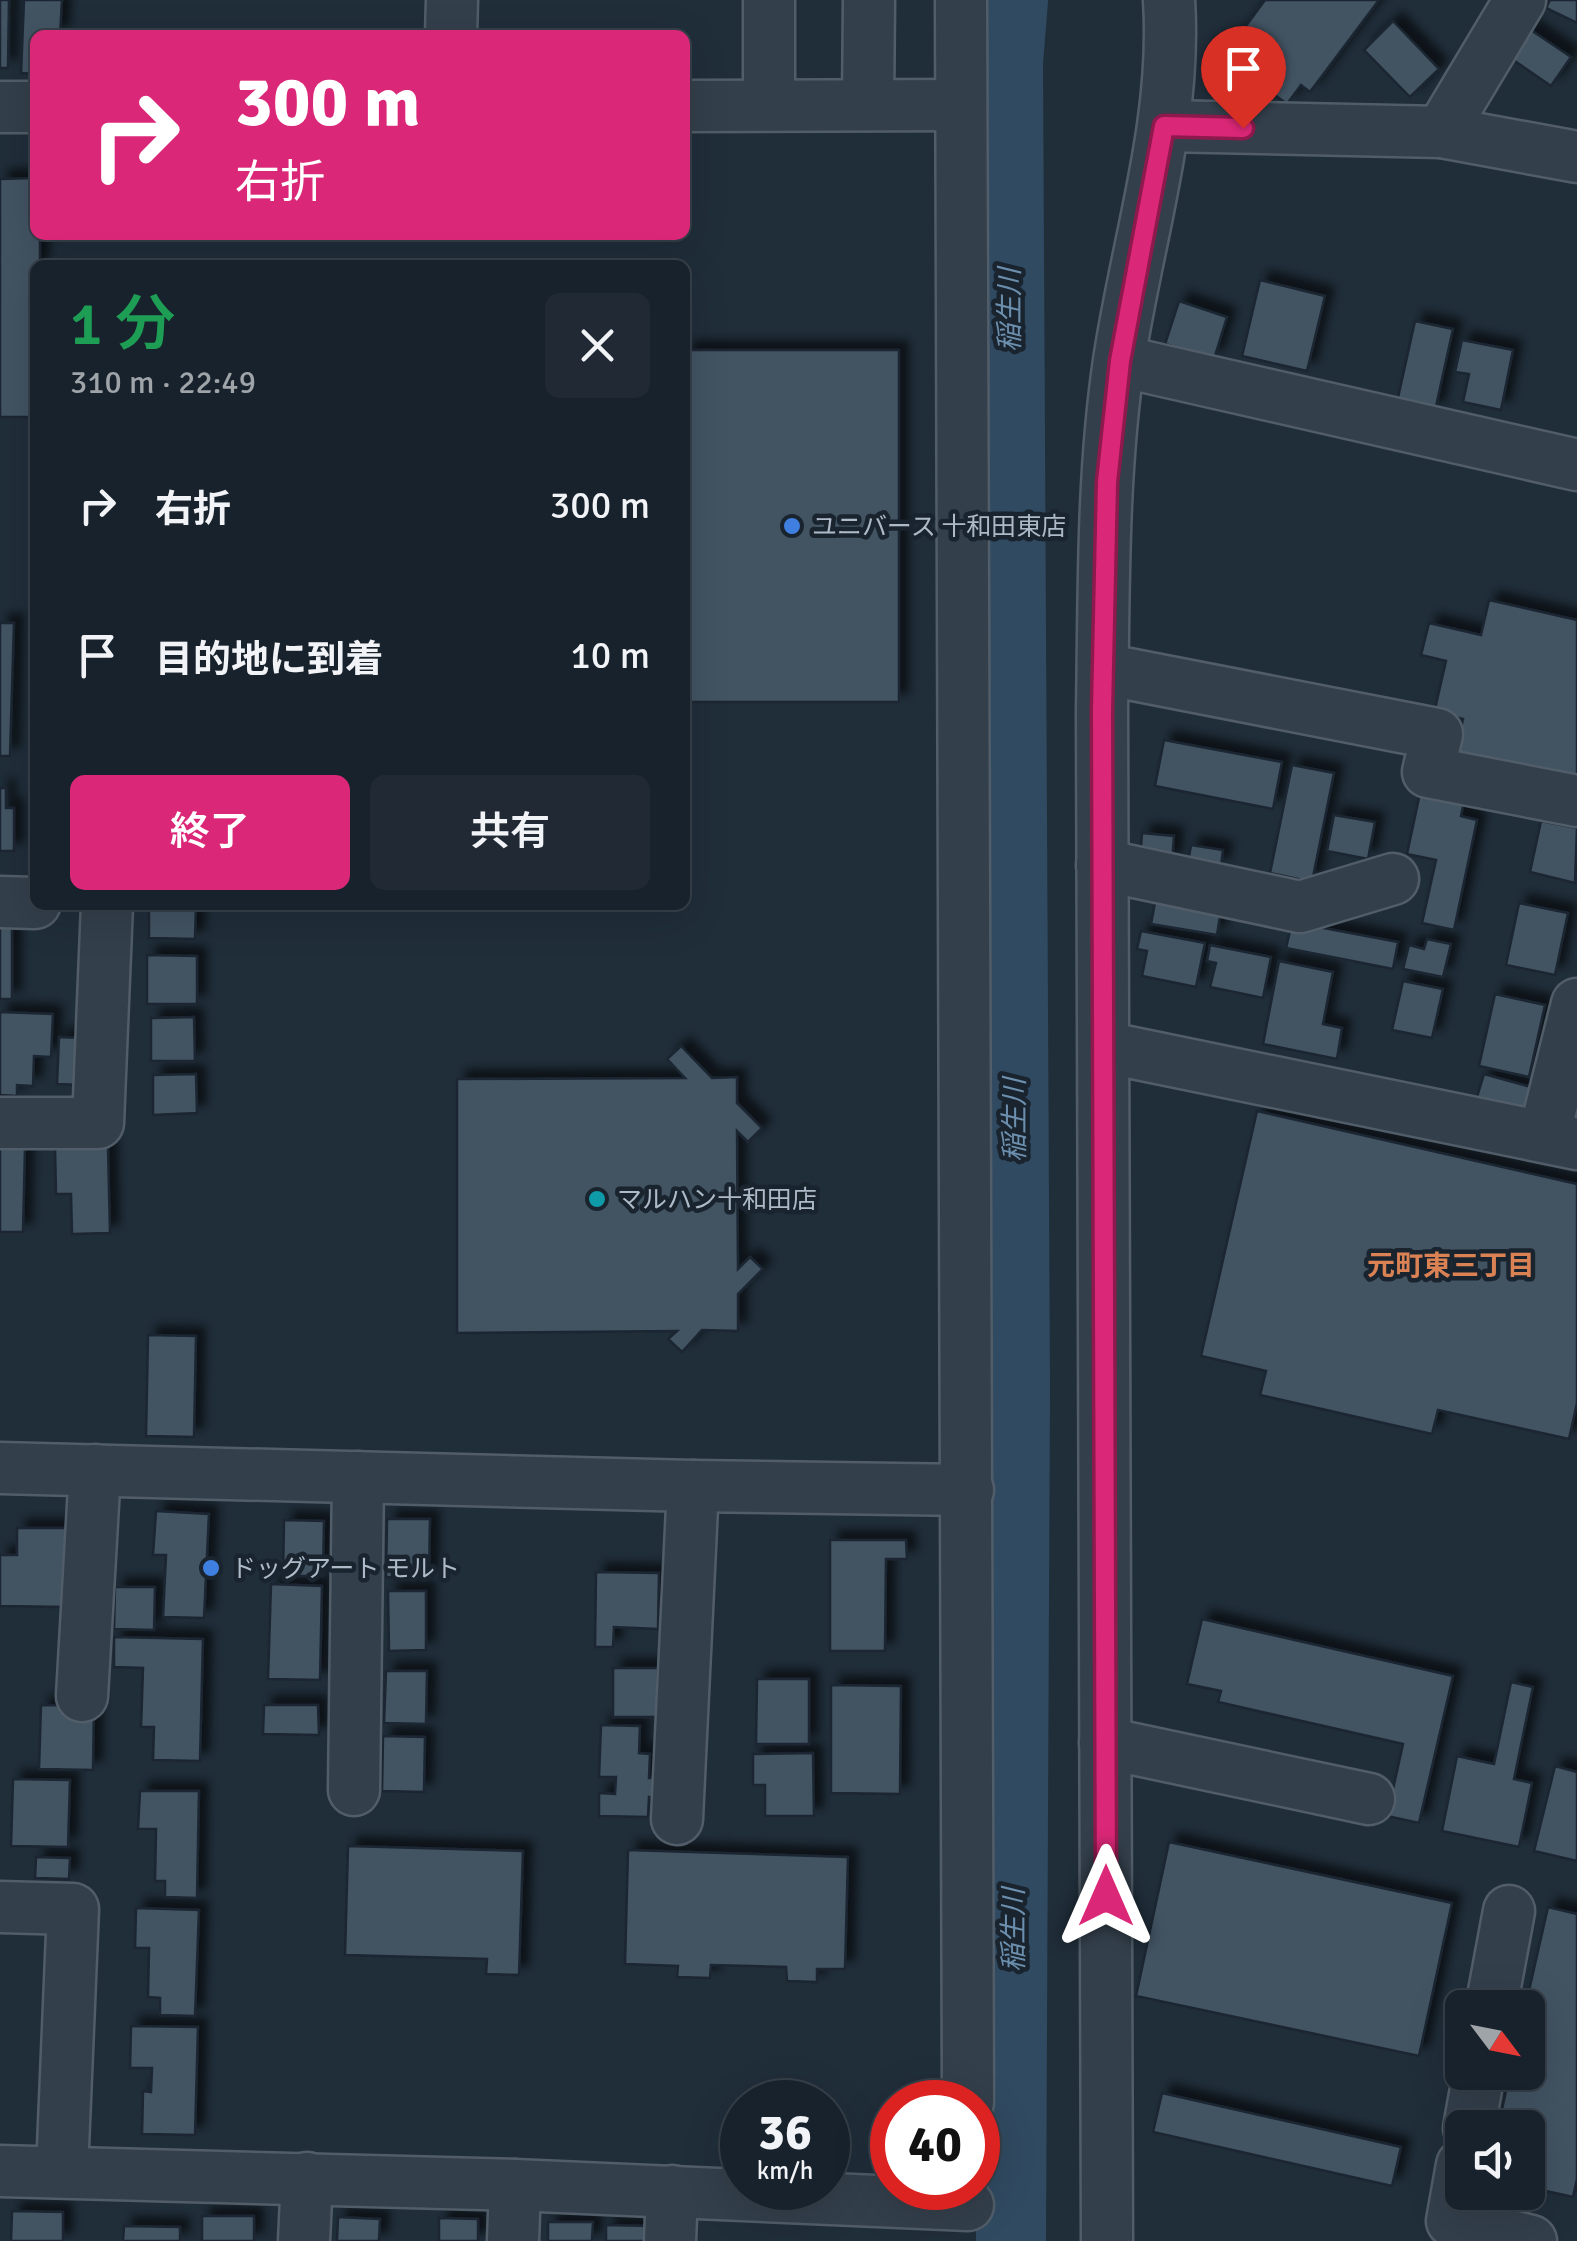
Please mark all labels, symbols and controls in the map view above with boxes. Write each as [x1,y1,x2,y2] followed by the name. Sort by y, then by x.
[1201,26,1286,129] pin
[1216,41,1271,96] icon: arrive
[235,59,420,145] text: 300 m
[70,70,200,200] icon: right
[235,155,325,210] text: 右折
[993,265,1027,352] water label: 稲生川
[70,288,176,362] text: 1 分
[545,293,650,398] button: close
[70,363,256,402] text: 310 m · 22:49
[70,478,125,533] icon: right
[550,482,650,529] text: 300 m
[155,486,231,533] text: 右折
[812,511,1066,542] place label: ユニバース 十和田東店
[781,515,803,537] marker: ユニバース 十和田東店
[70,628,125,683] icon: arrive
[570,632,650,679] text: 10 m
[155,636,383,683] text: 目的地に到着
[70,775,350,890] button: 終了
[370,775,650,890] button: 共有
[998,1075,1032,1162] water label: 稲生川
[617,1184,817,1215] place label: マルハン十和田店
[586,1188,608,1210] marker: マルハン十和田店
[1367,1249,1535,1283] district label: 元町東三丁目
[231,1553,460,1584] place label: ドッグアート モルト
[200,1557,222,1579] marker: ドッグアート モルト
[1054,1844,1158,1948] position arrow
[997,1885,1031,1972] water label: 稲生川
[1445,1990,1545,2090] north arrow
[1445,1990,1545,2210] map controls
[870,2080,1000,2210] speed limit sign: 40
[758,2102,812,2164] text: 36
[1445,2110,1545,2210] button: sound
[757,2155,813,2186] text: km/h

